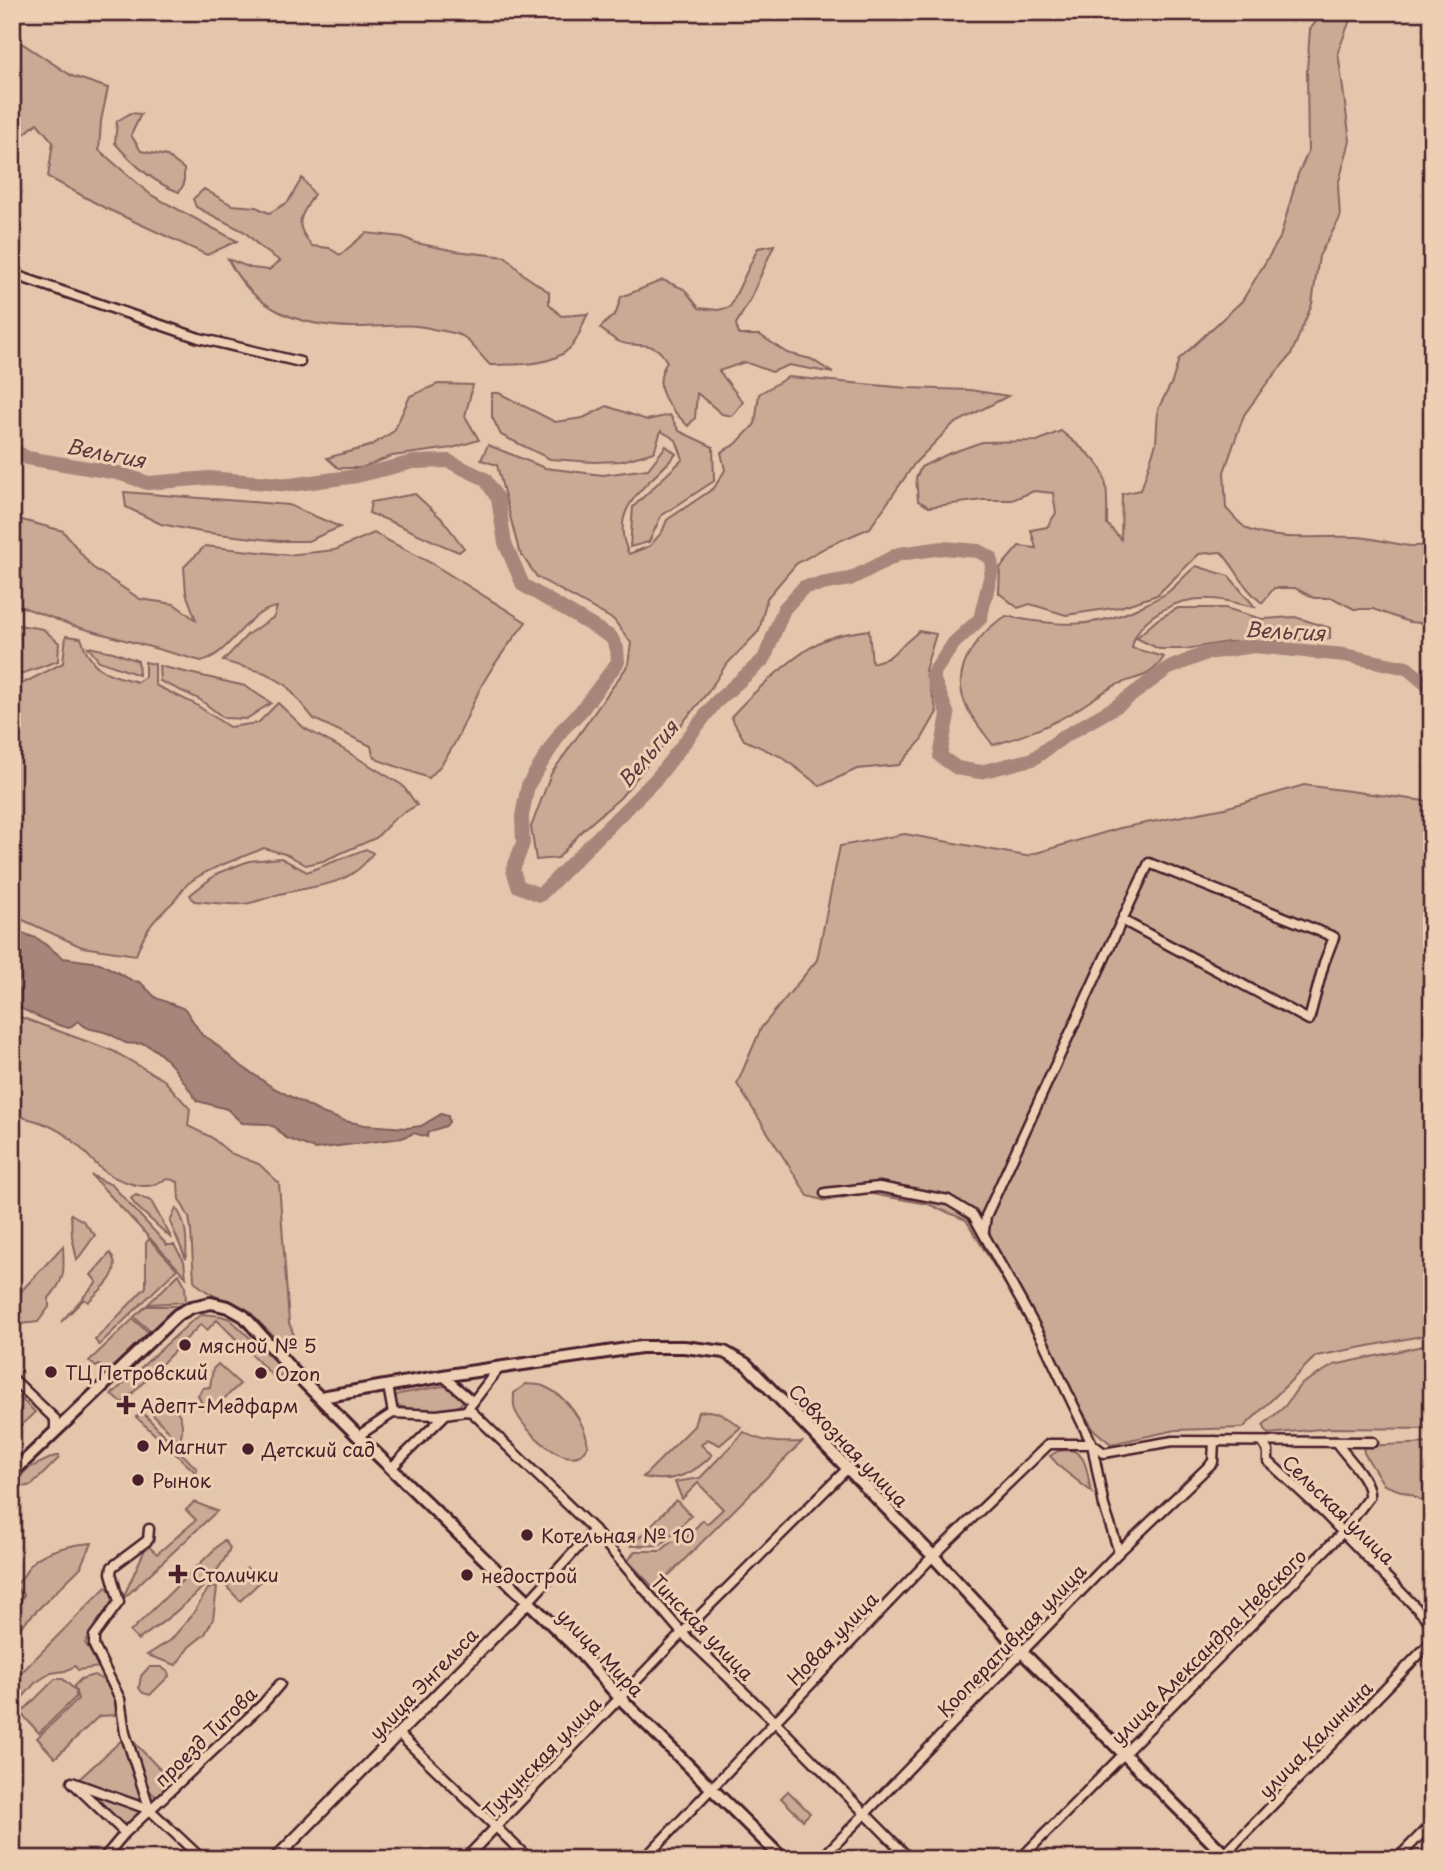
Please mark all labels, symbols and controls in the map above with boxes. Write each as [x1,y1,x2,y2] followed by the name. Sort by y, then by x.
[64,429,150,476] water label: Вельгия
[1244,612,1328,648] water label: Вельгия
[609,711,686,794] water label: Вельгия
[199,1331,317,1359] place label: мясной № 5
[177,1337,193,1353] marker: мясной № 5
[65,1358,208,1386] place label: ТЦ Петровский
[275,1359,320,1387] place label: Ozon
[43,1364,59,1380] marker: ТЦ Петровский
[253,1365,269,1381] marker: Ozon
[783,1377,915,1513] street label: Совхозная улица
[140,1391,298,1419] place label: Адепт-Медфарм
[118,1397,134,1413] marker: Адепт-Медфарм
[157,1432,227,1460] place label: Магнит
[261,1435,375,1463] place label: Детский сад
[135,1438,151,1454] marker: Магнит
[240,1441,256,1457] marker: Детский сад
[1276,1448,1402,1570] street label: Сельская улица
[152,1466,212,1494] place label: Рынок
[130,1472,146,1488] marker: Рынок
[541,1521,695,1549] place label: Котельная № 10
[519,1527,535,1543] marker: Котельная № 10
[1104,1542,1312,1750] street label: улица Александра Невского
[930,1557,1092,1723] street label: Кооперативная улица
[192,1560,279,1588] place label: Столички
[481,1561,577,1589] place label: недострой
[170,1566,186,1582] marker: Столички
[459,1567,475,1583] marker: недострой
[645,1568,761,1686] street label: Тинская улица
[780,1585,884,1691] street label: Новая улица
[551,1601,651,1703] street label: улица Мира
[362,1621,484,1745] street label: улица Энгельса
[1252,1674,1378,1804] street label: улица Калинина
[147,1679,263,1792] street label: проезд Титова
[475,1690,607,1824] street label: Тухунская улица

